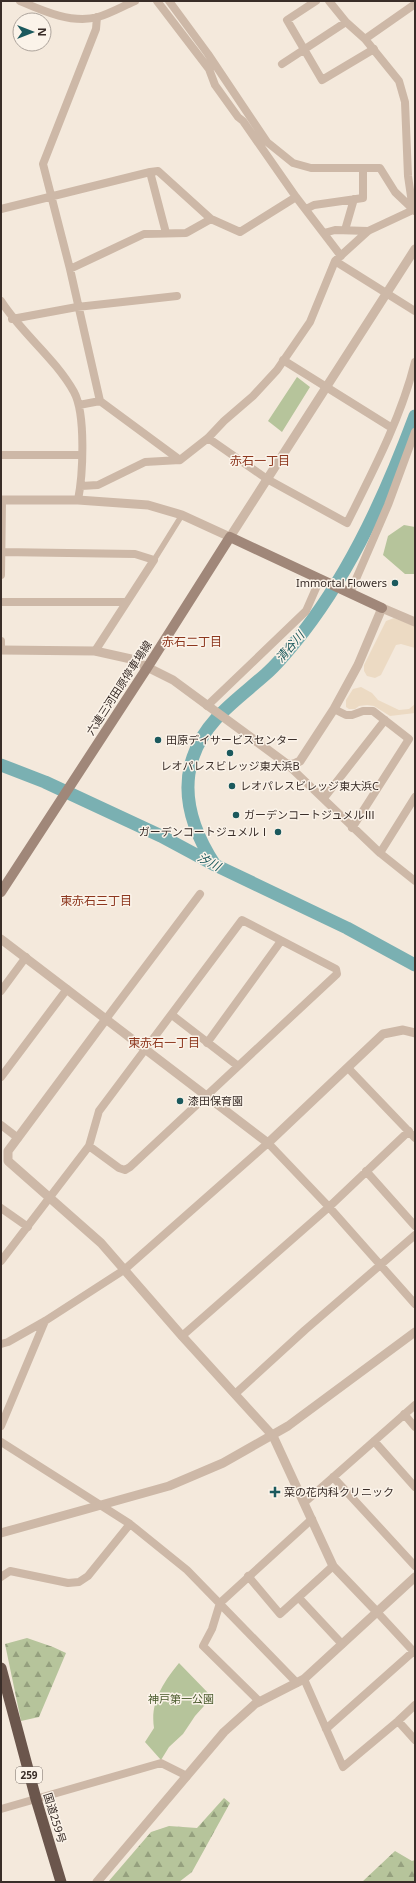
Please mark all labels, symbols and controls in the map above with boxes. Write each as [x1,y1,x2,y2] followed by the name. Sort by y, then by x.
[12,12,52,52] north arrow
[35,28,50,36] text: N
[230,452,290,469] district label: 赤石一丁目
[296,575,387,590] place label: Immortal Flowers
[390,578,400,588] marker: Immortal Flowers
[271,626,309,666] water label: 清谷川
[162,633,222,650] district label: 赤石二丁目
[82,638,155,738] street label: 六連三河田原停車場線
[166,732,298,747] place label: 田原デイサービスセンター
[153,735,163,745] marker: 田原デイサービスセンター
[225,748,235,758] marker: レオパレスビレッジ東大浜B
[160,758,300,773] place label: レオパレスビレッジ東大浜B
[240,778,379,793] place label: レオパレスビレッジ東大浜C
[227,781,237,791] marker: レオパレスビレッジ東大浜C
[244,807,375,822] place label: ガーデンコートジュメルⅢ
[231,810,241,820] marker: ガーデンコートジュメルⅢ
[139,824,270,839] place label: ガーデンコートジュメルⅠ
[273,827,283,837] marker: ガーデンコートジュメルⅠ
[195,848,226,876] water label: 汐川
[60,892,132,909] district label: 東赤石三丁目
[128,1034,200,1051] district label: 東赤石一丁目
[188,1093,243,1108] place label: 漆田保育園
[175,1096,185,1106] marker: 漆田保育園
[284,1484,394,1499] place label: 菜の花内科クリニック
[269,1486,281,1498] marker: 菜の花内科クリニック
[148,1691,214,1706] park label: 神戸第一公園
[16,1767,42,1783] road number: 259
[41,1791,70,1845] street label: 国道259号

